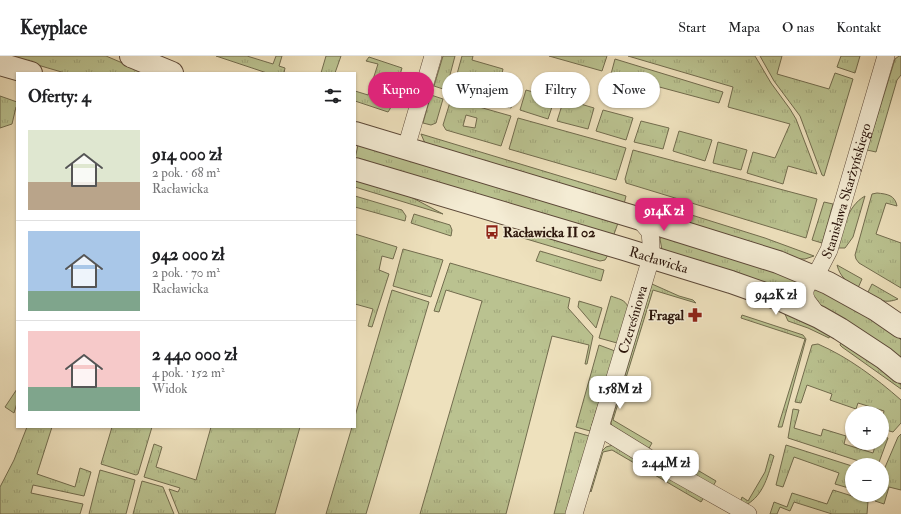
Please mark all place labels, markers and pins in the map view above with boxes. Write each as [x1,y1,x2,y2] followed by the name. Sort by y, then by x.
[627,198,701,232] pin: 914K zł
[484,224,500,240] bus stop icon: Racławicka II 02
[503,224,595,241] place label: Racławicka II 02
[739,282,813,316] pin: 942K zł
[648,307,684,325] place label: Fragal
[687,307,703,323] pharmacy icon: Fragal
[579,376,661,410] pin: 1.58M zł
[625,450,707,484] pin: 2.44M zł

